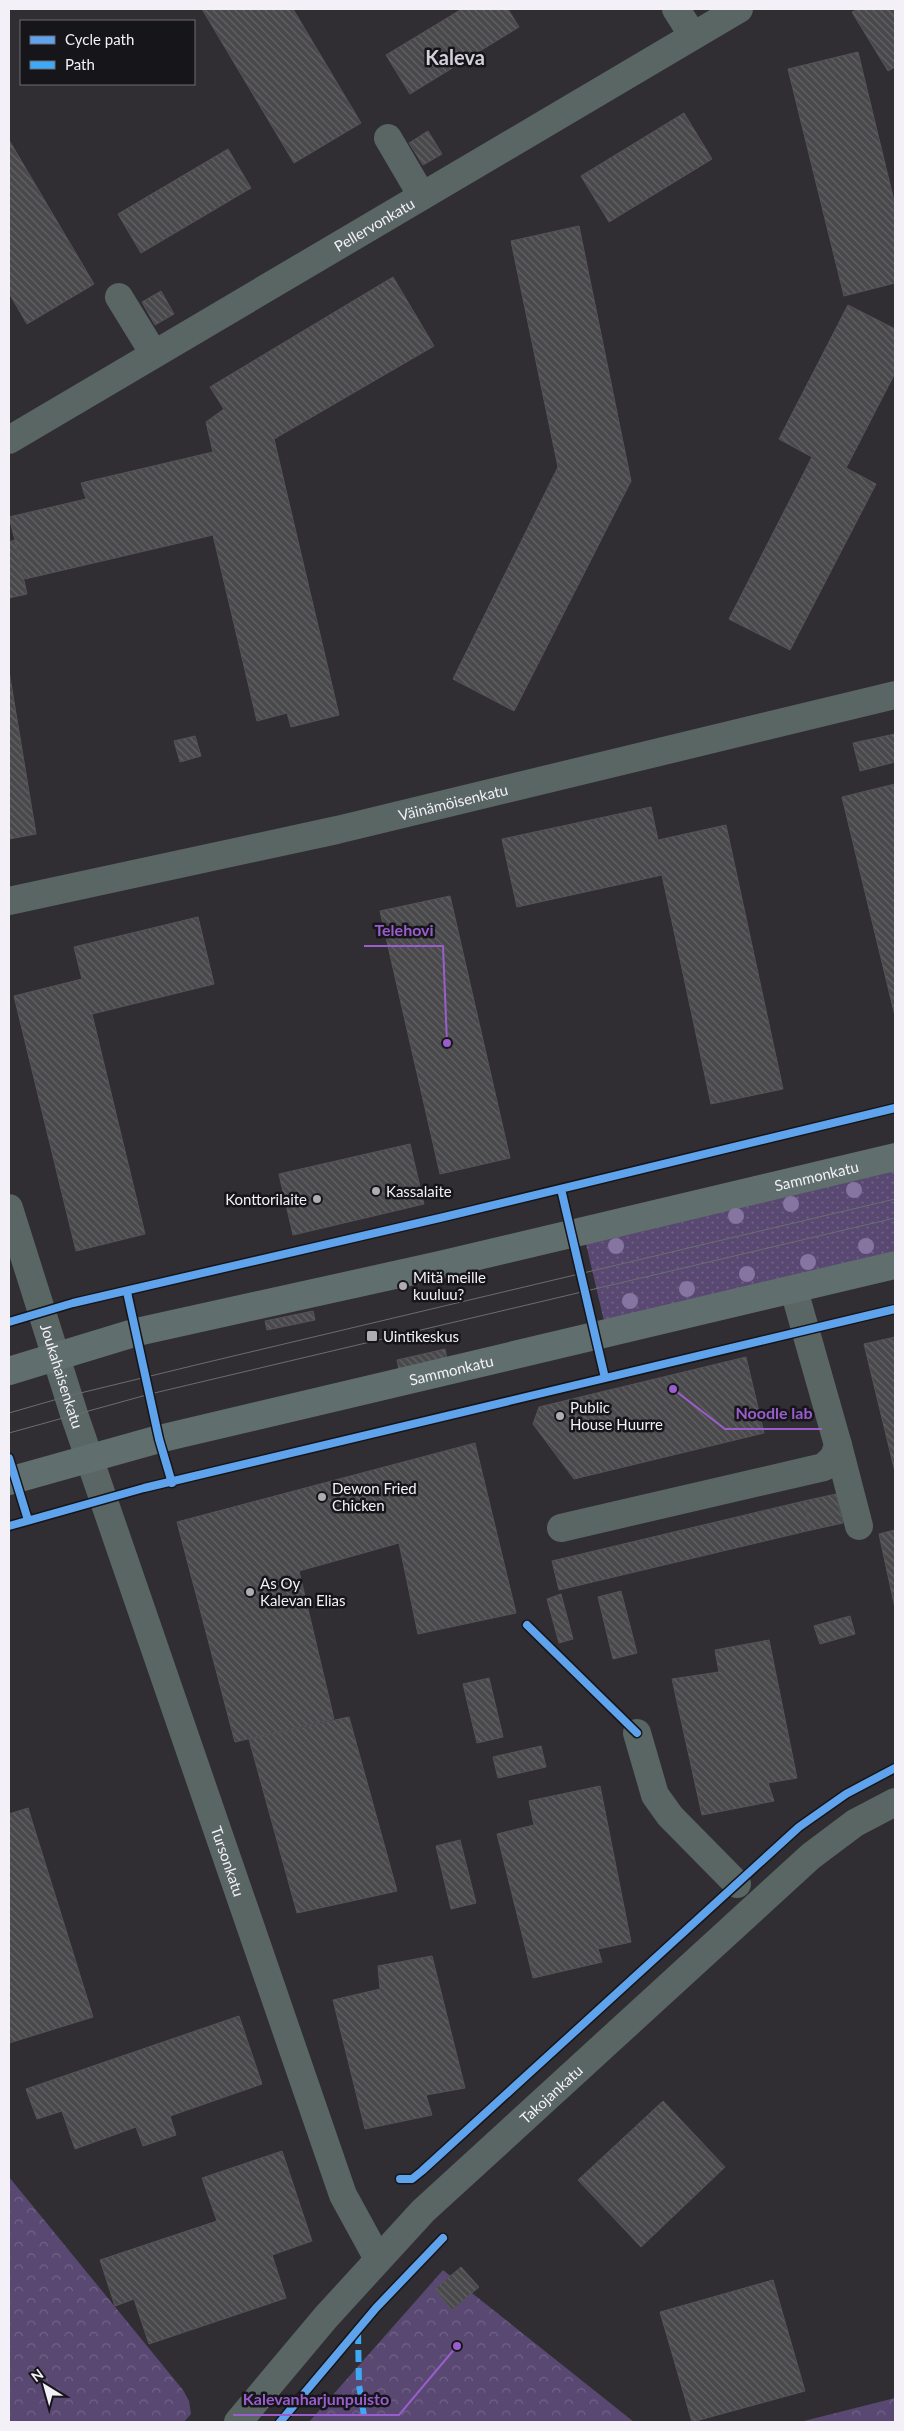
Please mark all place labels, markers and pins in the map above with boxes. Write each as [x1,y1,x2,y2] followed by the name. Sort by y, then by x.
[364,915,443,946] callout: Telehovi
[386,1182,452,1200] place label: Kassalaite
[370,1185,382,1197] marker: Kassalaite
[225,1190,307,1208] place label: Konttorilaite
[311,1193,323,1205] marker: Konttorilaite
[413,1268,486,1303] place label: Mitä meille kuuluu?
[397,1280,409,1292] marker: Mitä meille kuuluu?
[383,1327,459,1345] place label: Uintikeskus
[365,1329,379,1343] marker: Uintikeskus
[570,1398,663,1433] place label: Public House Huurre
[725,1398,822,1429] callout: Noodle lab
[554,1410,566,1422] marker: Public House Huurre
[332,1479,417,1514] place label: Dewon Fried Chicken
[316,1491,328,1503] marker: Dewon Fried Chicken
[260,1574,346,1609] place label: As Oy Kalevan Elias
[244,1586,256,1598] marker: As Oy Kalevan Elias
[233,2384,399,2415] callout: Kalevanharjunpuisto

